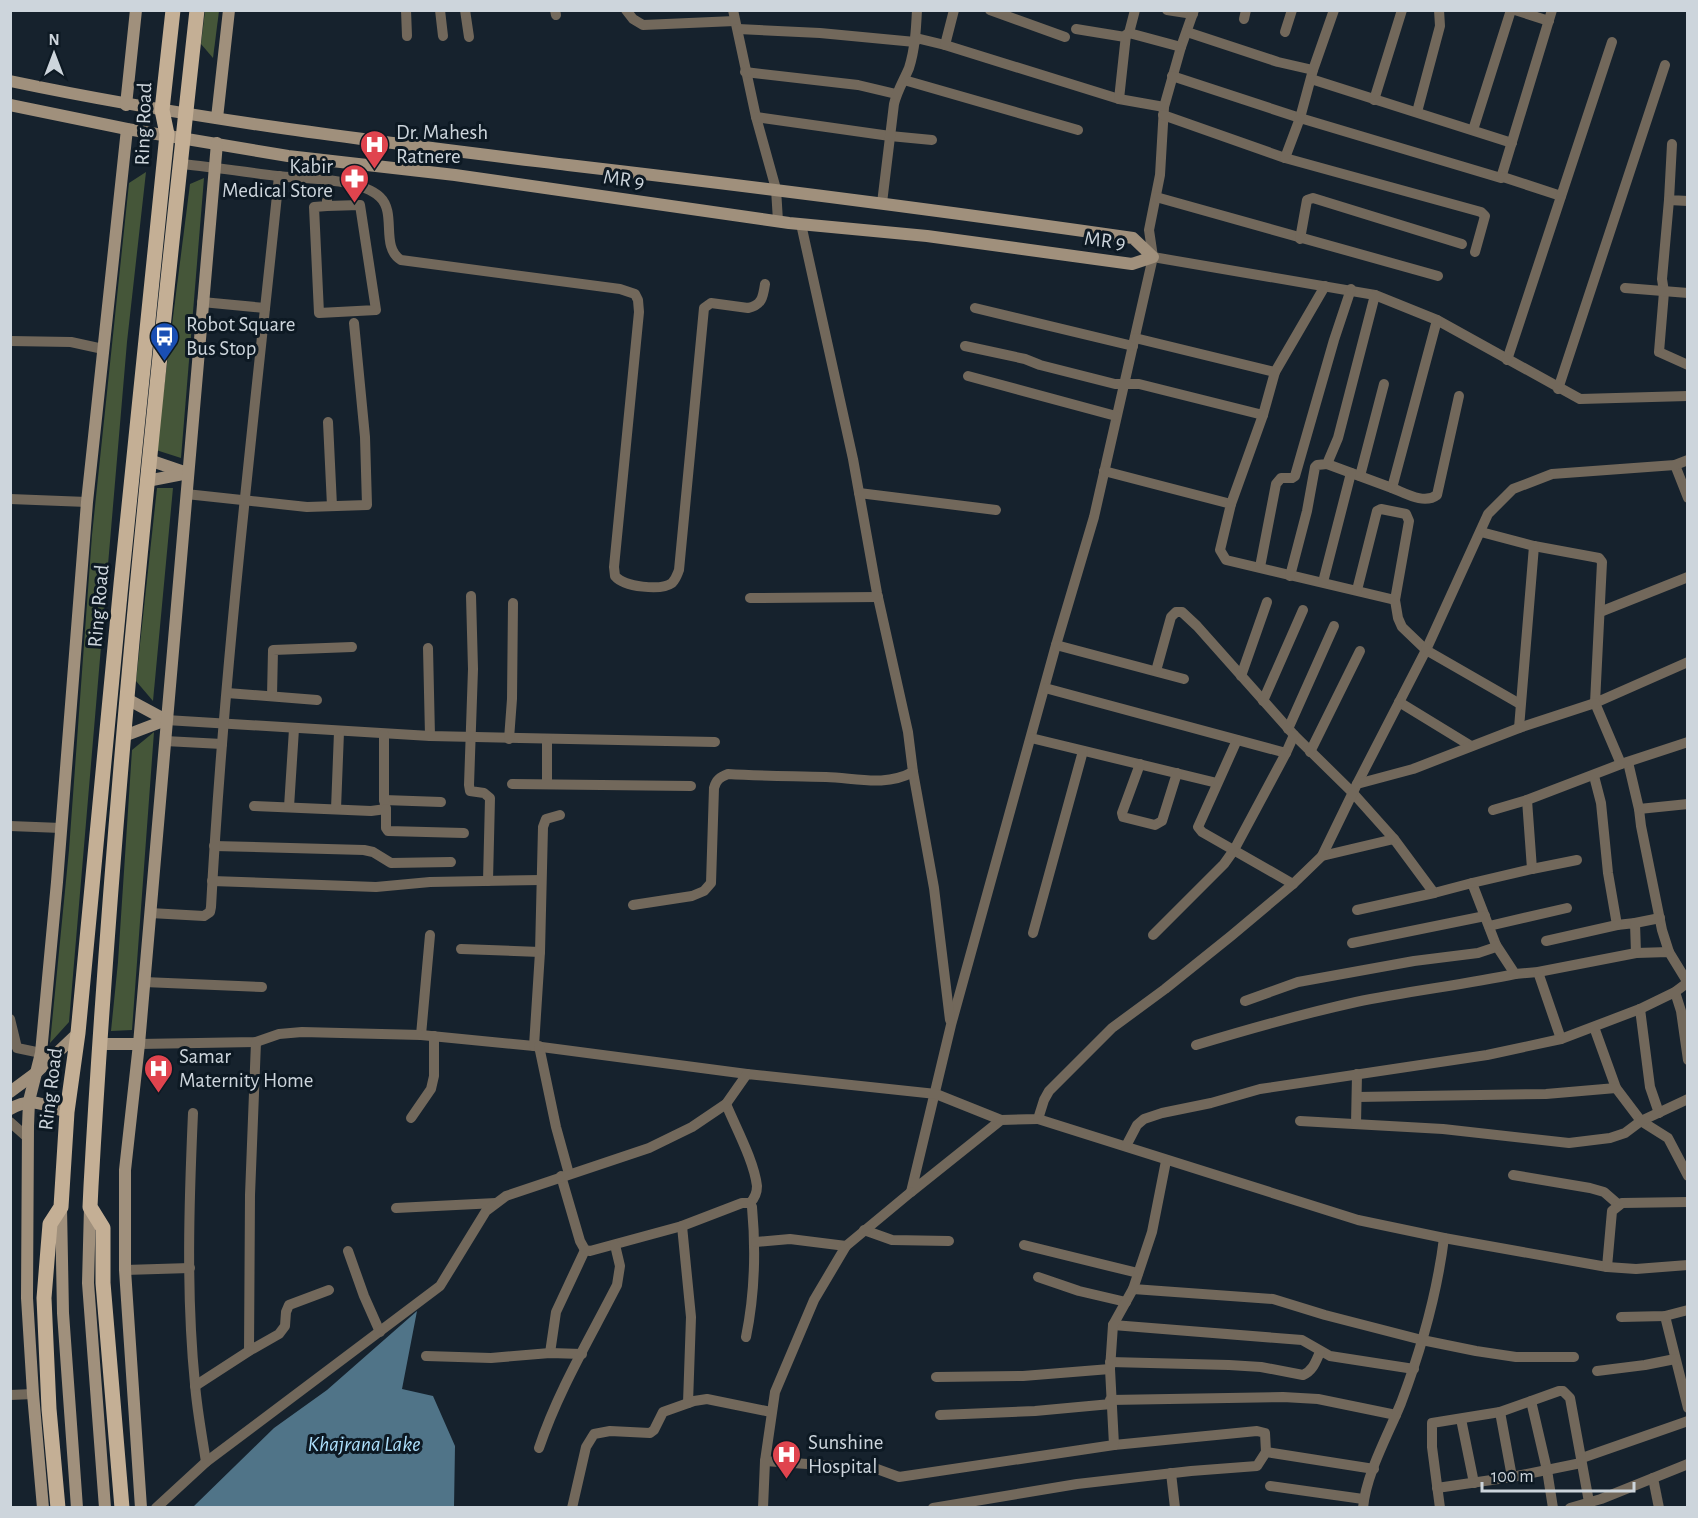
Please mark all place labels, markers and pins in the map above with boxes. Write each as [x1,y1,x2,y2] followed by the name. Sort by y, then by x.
[396,122,488,167] place label: Dr. Mahesh Ratnere
[359,128,391,170] hospital icon: Dr. Mahesh Ratnere
[222,156,333,201] place label: Kabir Medical Store
[338,162,370,204] pharmacy icon: Kabir Medical Store
[186,314,295,359] place label: Robot Square Bus Stop
[149,320,181,362] bus stop icon: Robot Square Bus Stop
[179,1046,314,1091] place label: Samar Maternity Home
[142,1052,174,1094] hospital icon: Samar Maternity Home
[808,1432,884,1477] place label: Sunshine Hospital
[771,1438,803,1480] hospital icon: Sunshine Hospital

